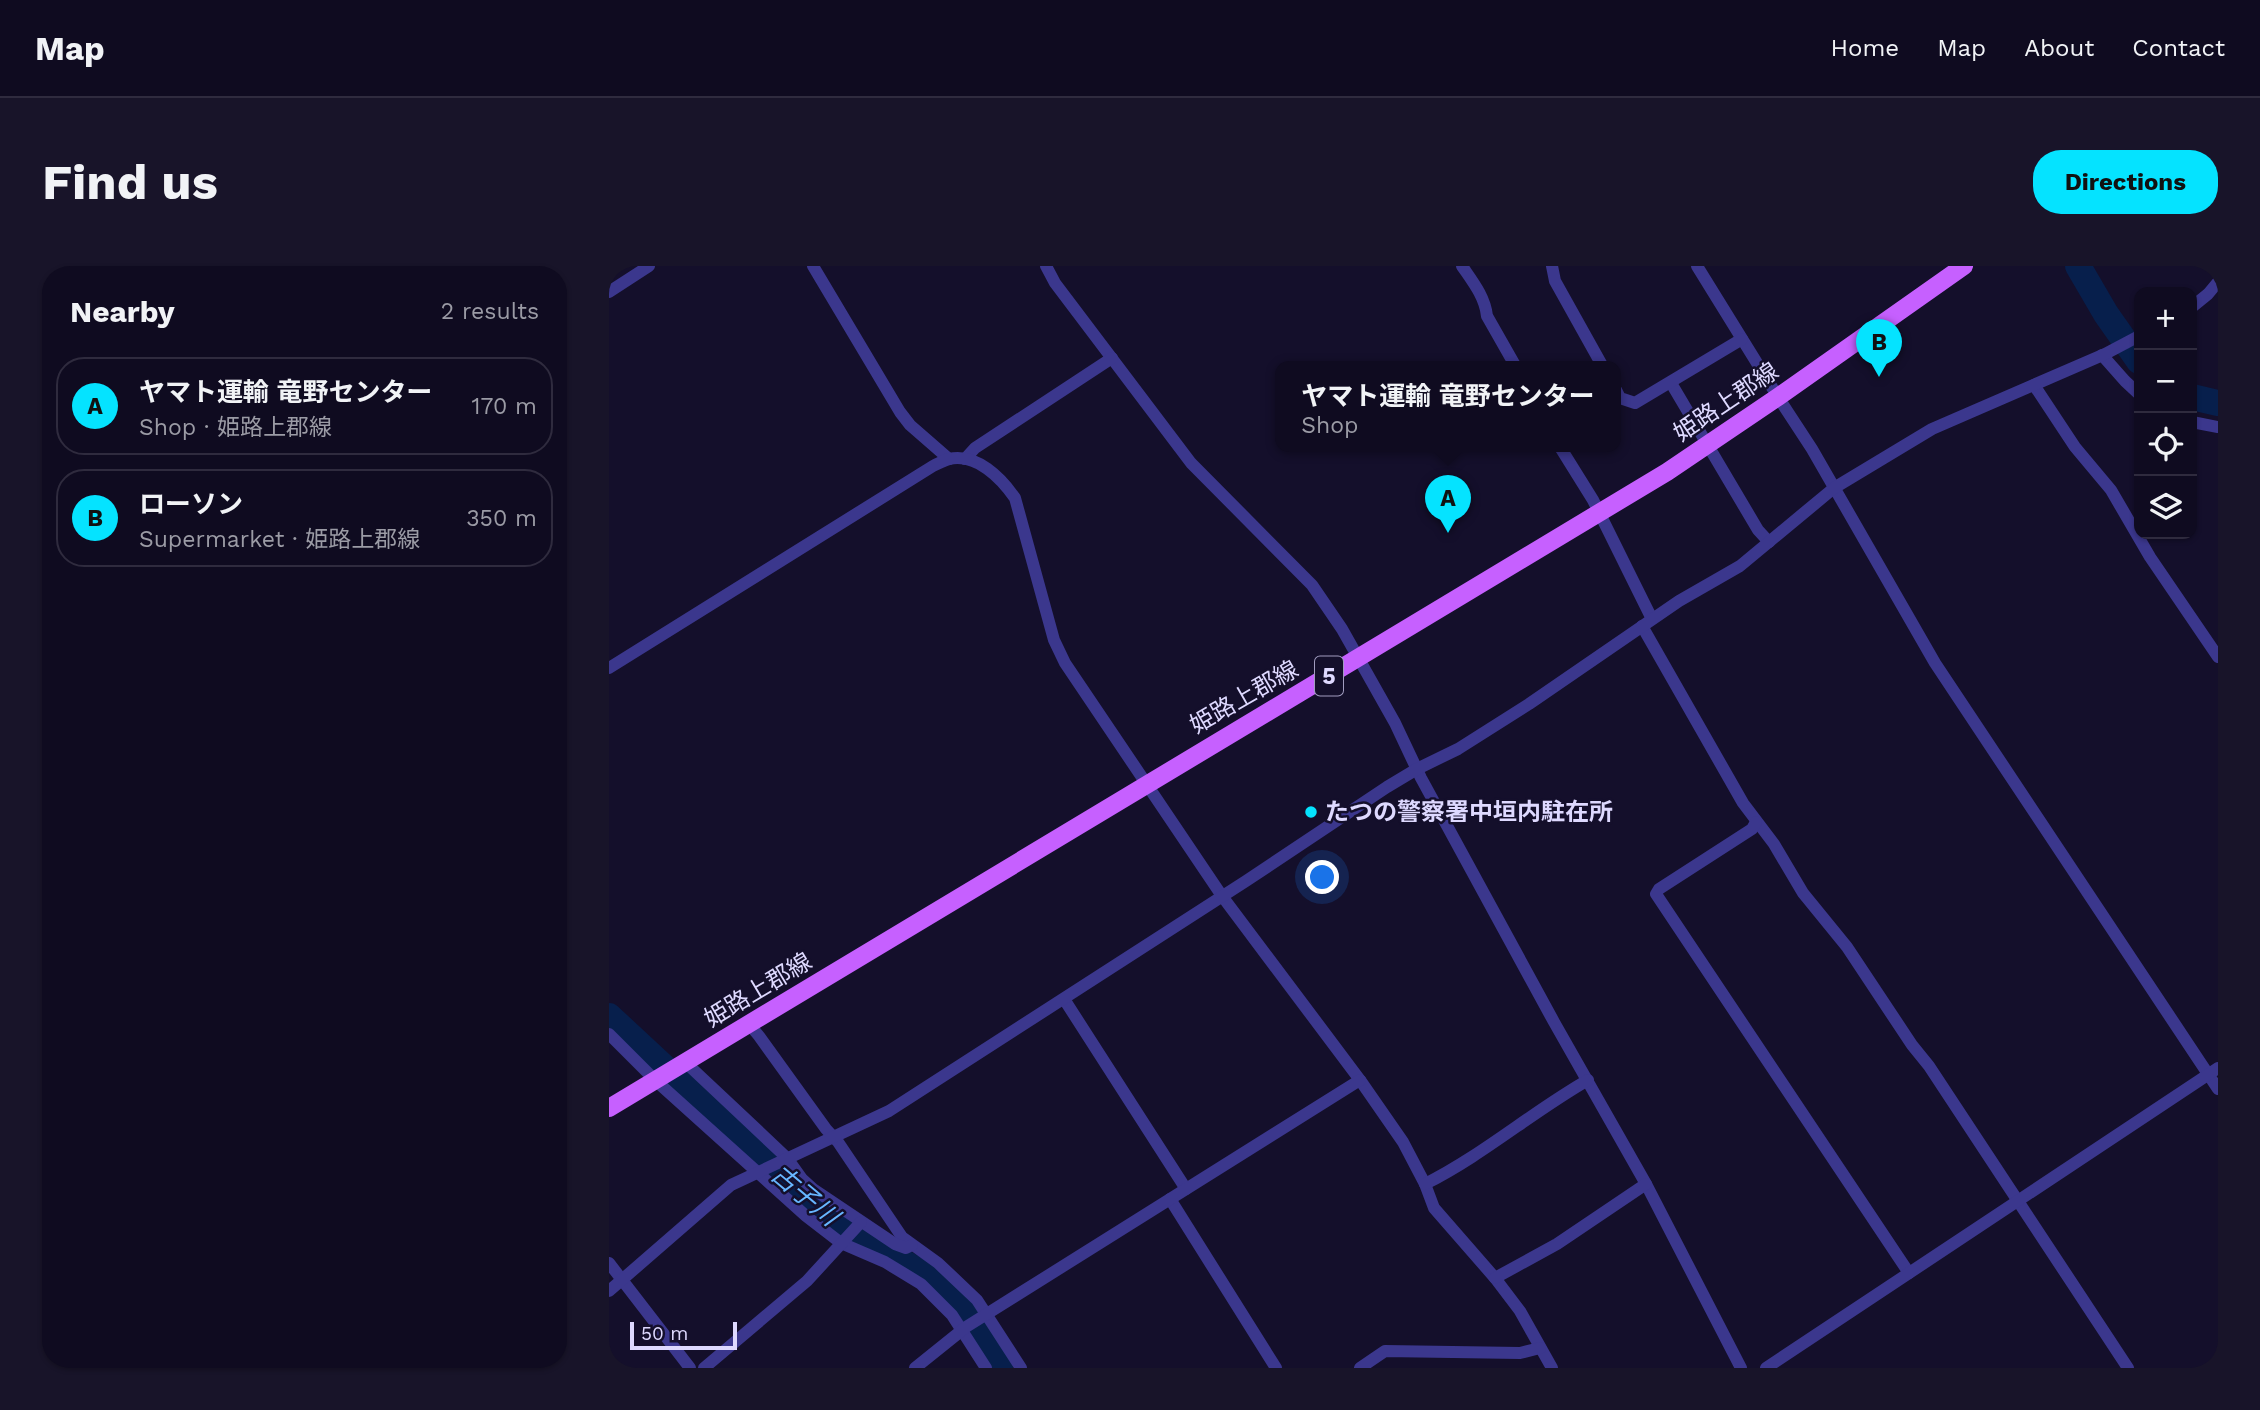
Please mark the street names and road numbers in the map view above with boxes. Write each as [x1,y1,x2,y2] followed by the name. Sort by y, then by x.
[1668,357,1784,447] street label: 姫路上郡線
[1185,655,1303,739] street label: 姫路上郡線
[1315,656,1343,696] road number: 5
[699,947,817,1033] street label: 姫路上郡線

